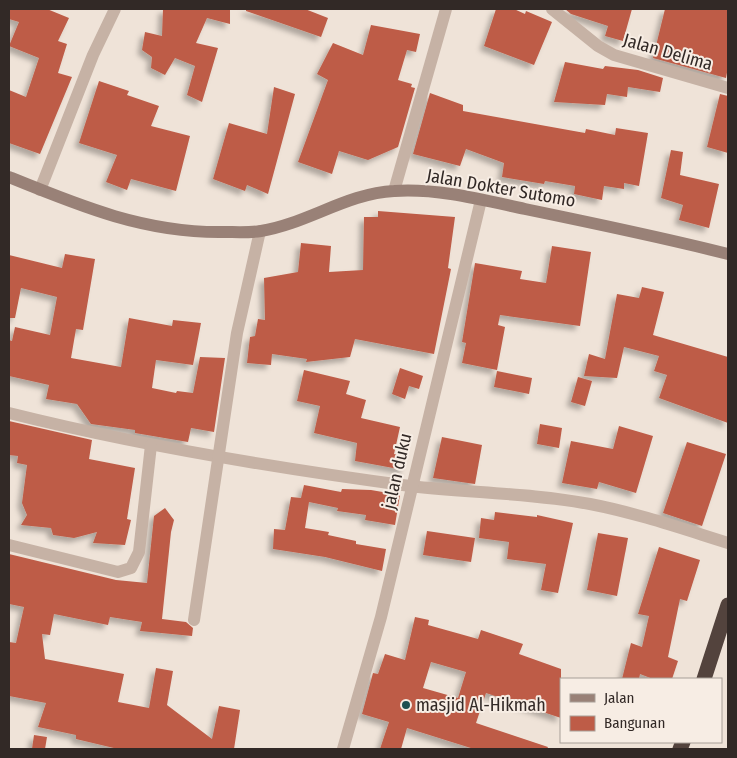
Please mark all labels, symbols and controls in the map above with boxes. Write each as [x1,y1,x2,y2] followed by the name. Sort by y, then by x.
[621,29,715,75] street label: Jalan Delima
[425,164,577,212] street label: Jalan Dokter Sutomo
[377,431,416,512] street label: jalan duku
[560,678,722,743] legend
[604,689,634,707] text: Jalan
[416,694,546,716] place label: masjid Al-Hikmah
[400,699,412,711] marker: masjid Al-Hikmah
[604,714,665,732] text: Bangunan

